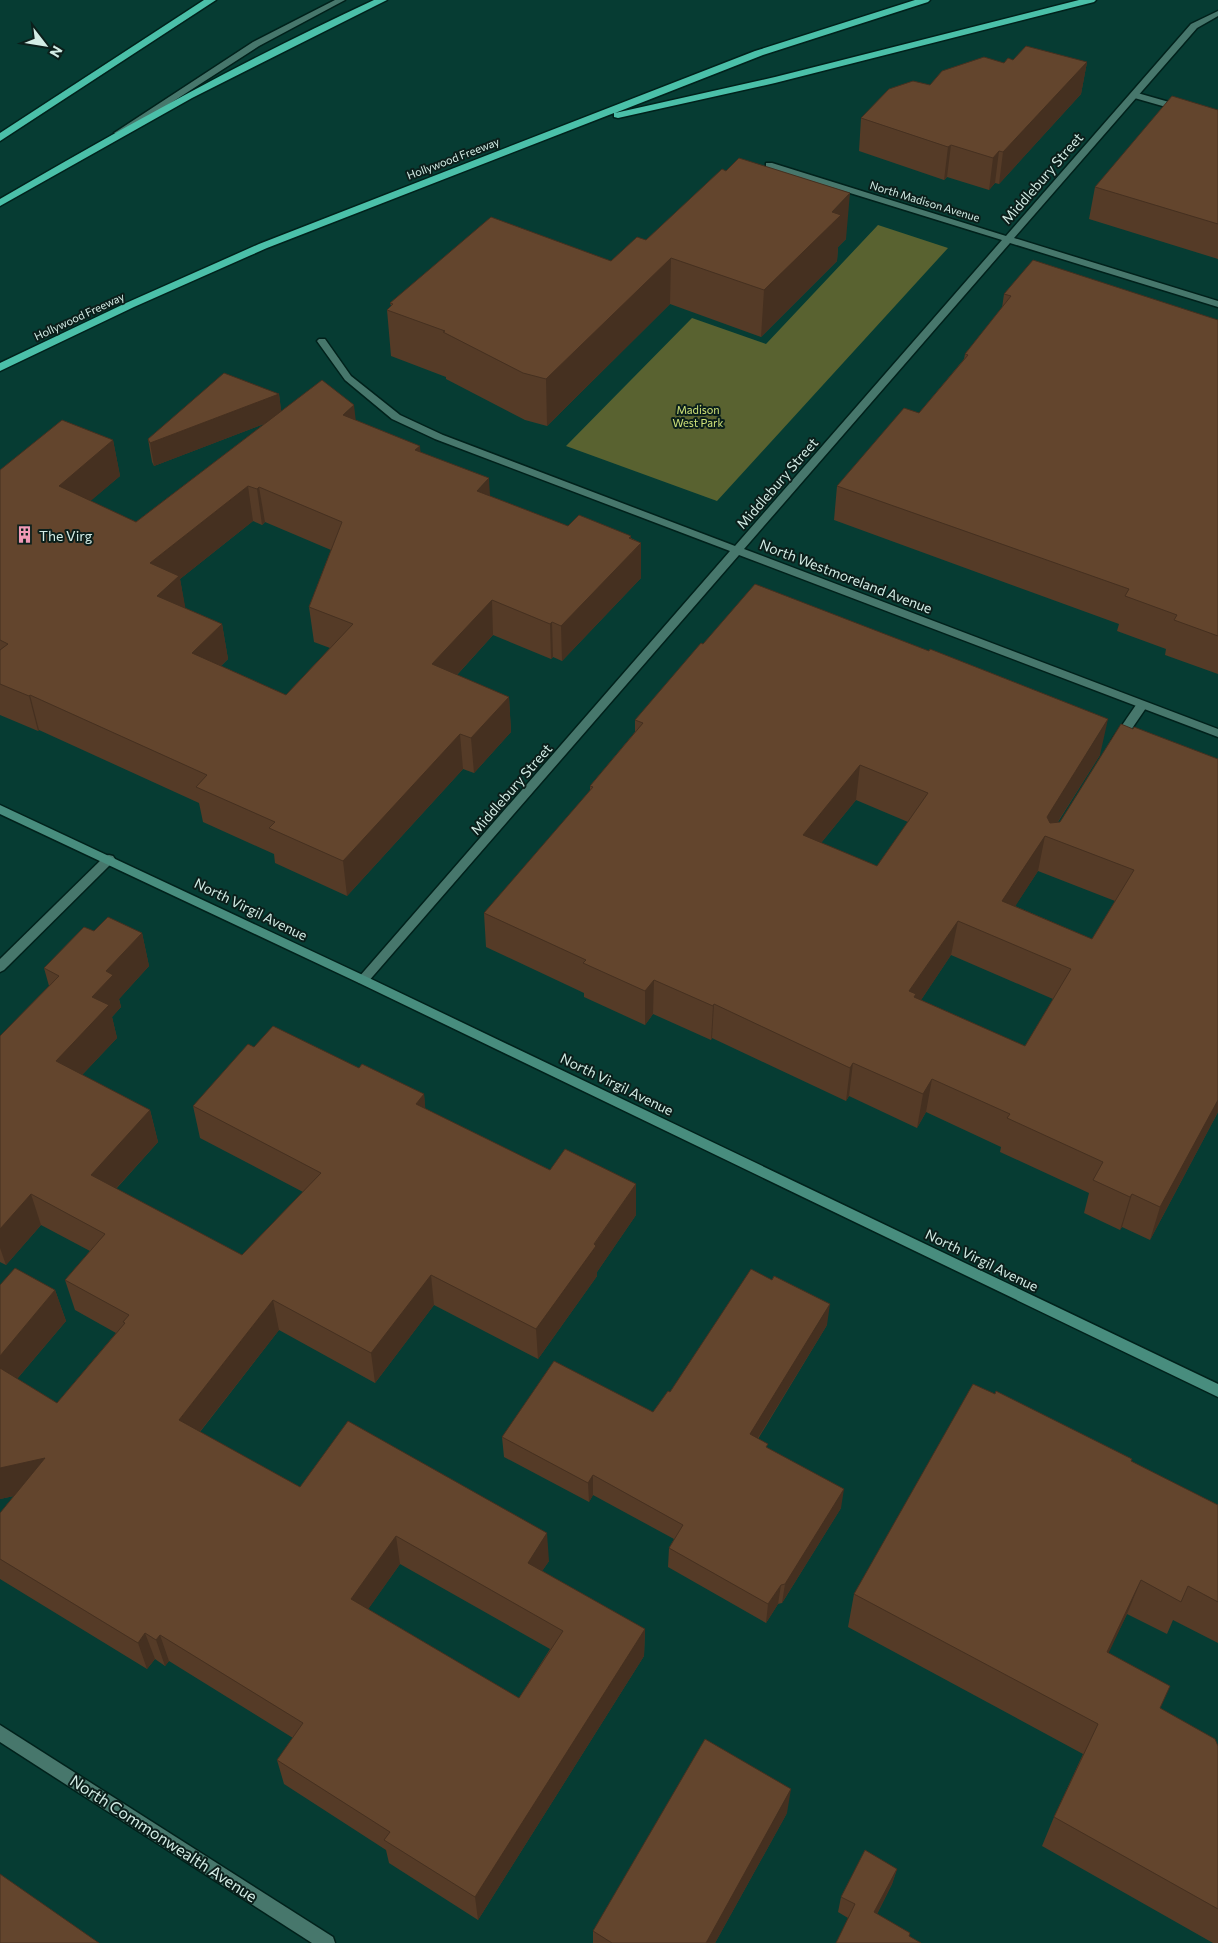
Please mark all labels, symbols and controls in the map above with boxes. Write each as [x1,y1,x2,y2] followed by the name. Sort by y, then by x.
[20,20,70,70] north arrow
[47,43,67,61] text: N
[998,129,1086,227] street label: Middlebury Street
[405,134,501,182] street label: Hollywood Freeway
[868,178,982,224] street label: North Madison Avenue
[32,289,126,343] street label: Hollywood Freeway
[673,403,723,429] park label: Madison West Park
[733,434,821,532] street label: Middlebury Street
[15,525,35,545] building icon: The Virg
[39,527,93,544] place label: The Virg
[757,535,935,617] street label: North Westmoreland Avenue
[467,740,555,838] street label: Middlebury Street
[192,874,310,944] street label: North Virgil Avenue
[558,1049,676,1119] street label: North Virgil Avenue
[923,1225,1041,1295] street label: North Virgil Avenue
[67,1770,261,1906] street label: North Commonwealth Avenue

